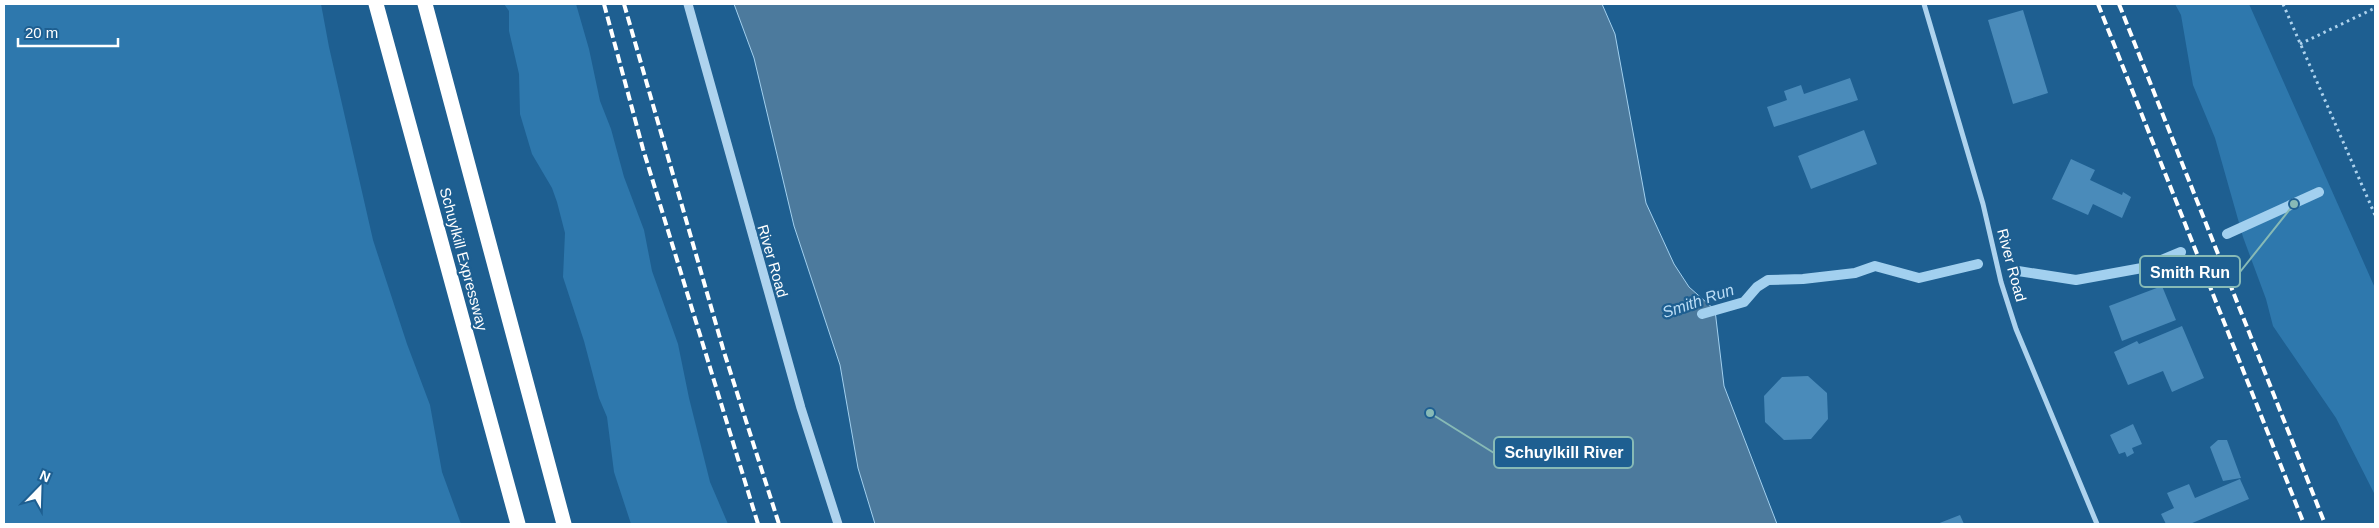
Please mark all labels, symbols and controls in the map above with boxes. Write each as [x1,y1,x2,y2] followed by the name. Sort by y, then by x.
[18,15,118,47] scale bar
[25,24,58,41] text: 20 m
[437,186,491,333] street label: Schuylkill Expressway
[754,223,792,299] street label: River Road
[1994,227,2030,303] street label: River Road
[2140,256,2240,287] callout: Smith Run
[2150,264,2230,281] text: Smith Run
[1660,281,1736,321] water label: Smith Run
[1494,437,1633,468] callout: Schuylkill River
[1504,444,1624,461] text: Schuylkill River
[15,463,65,513] north arrow
[37,467,53,485] text: N

